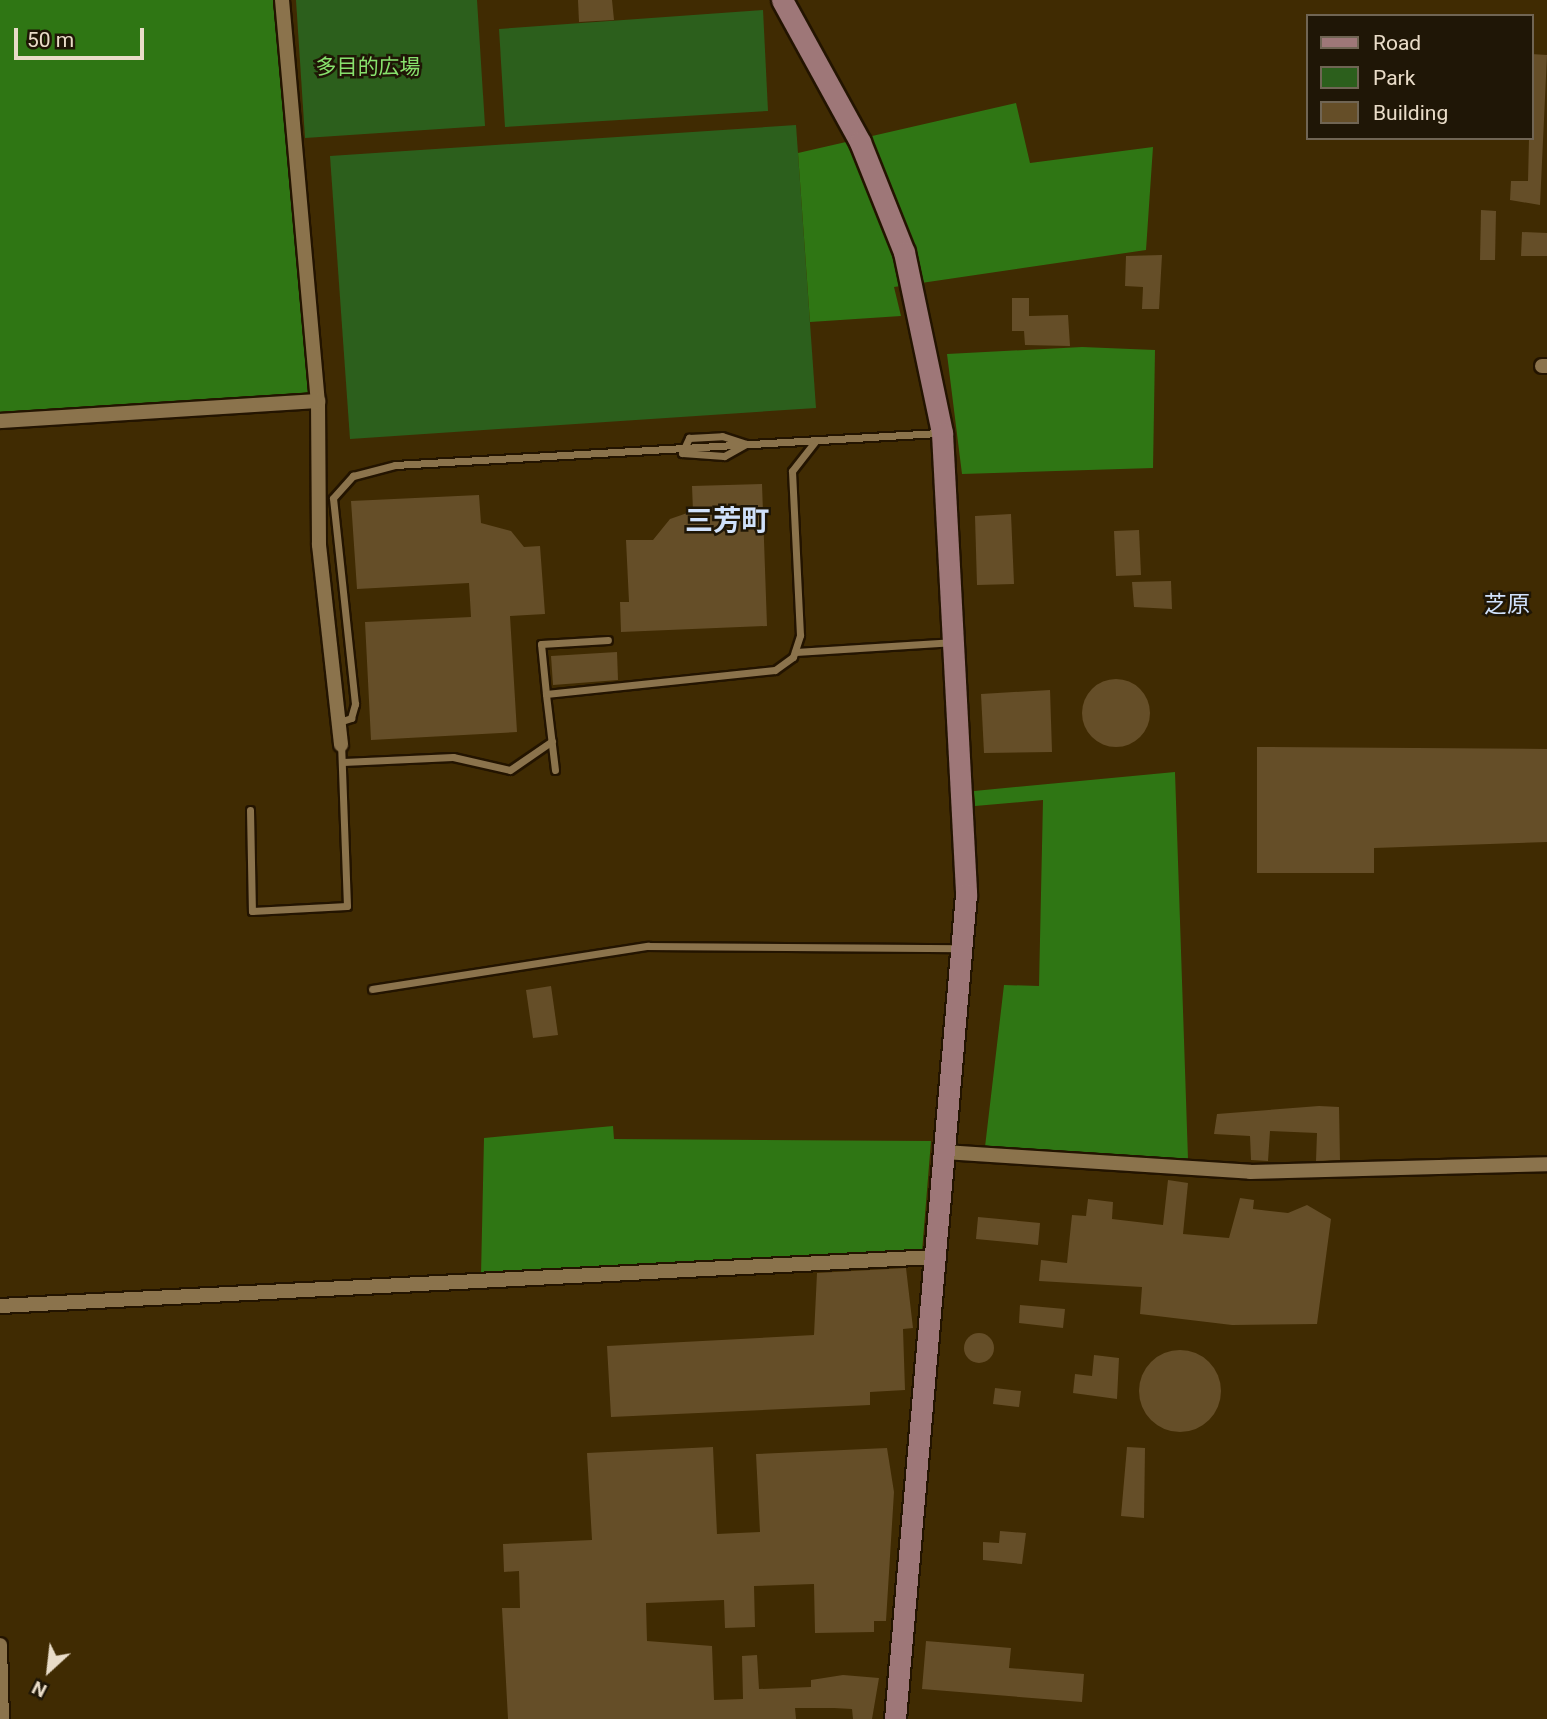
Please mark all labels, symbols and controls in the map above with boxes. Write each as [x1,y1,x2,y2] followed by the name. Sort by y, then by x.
[18,14,147,58] scale bar
[1306,14,1533,140] legend
[27,28,74,52] text: 50 m
[1373,31,1421,55] text: Road
[316,54,420,80] park label: 多目的広場
[1373,66,1415,90] text: Park
[1373,101,1448,125] text: Building
[685,504,769,538] district label: 三芳町
[1484,591,1530,619] district label: 芝原
[14,1635,84,1705] north arrow
[28,1676,50,1702] text: N

